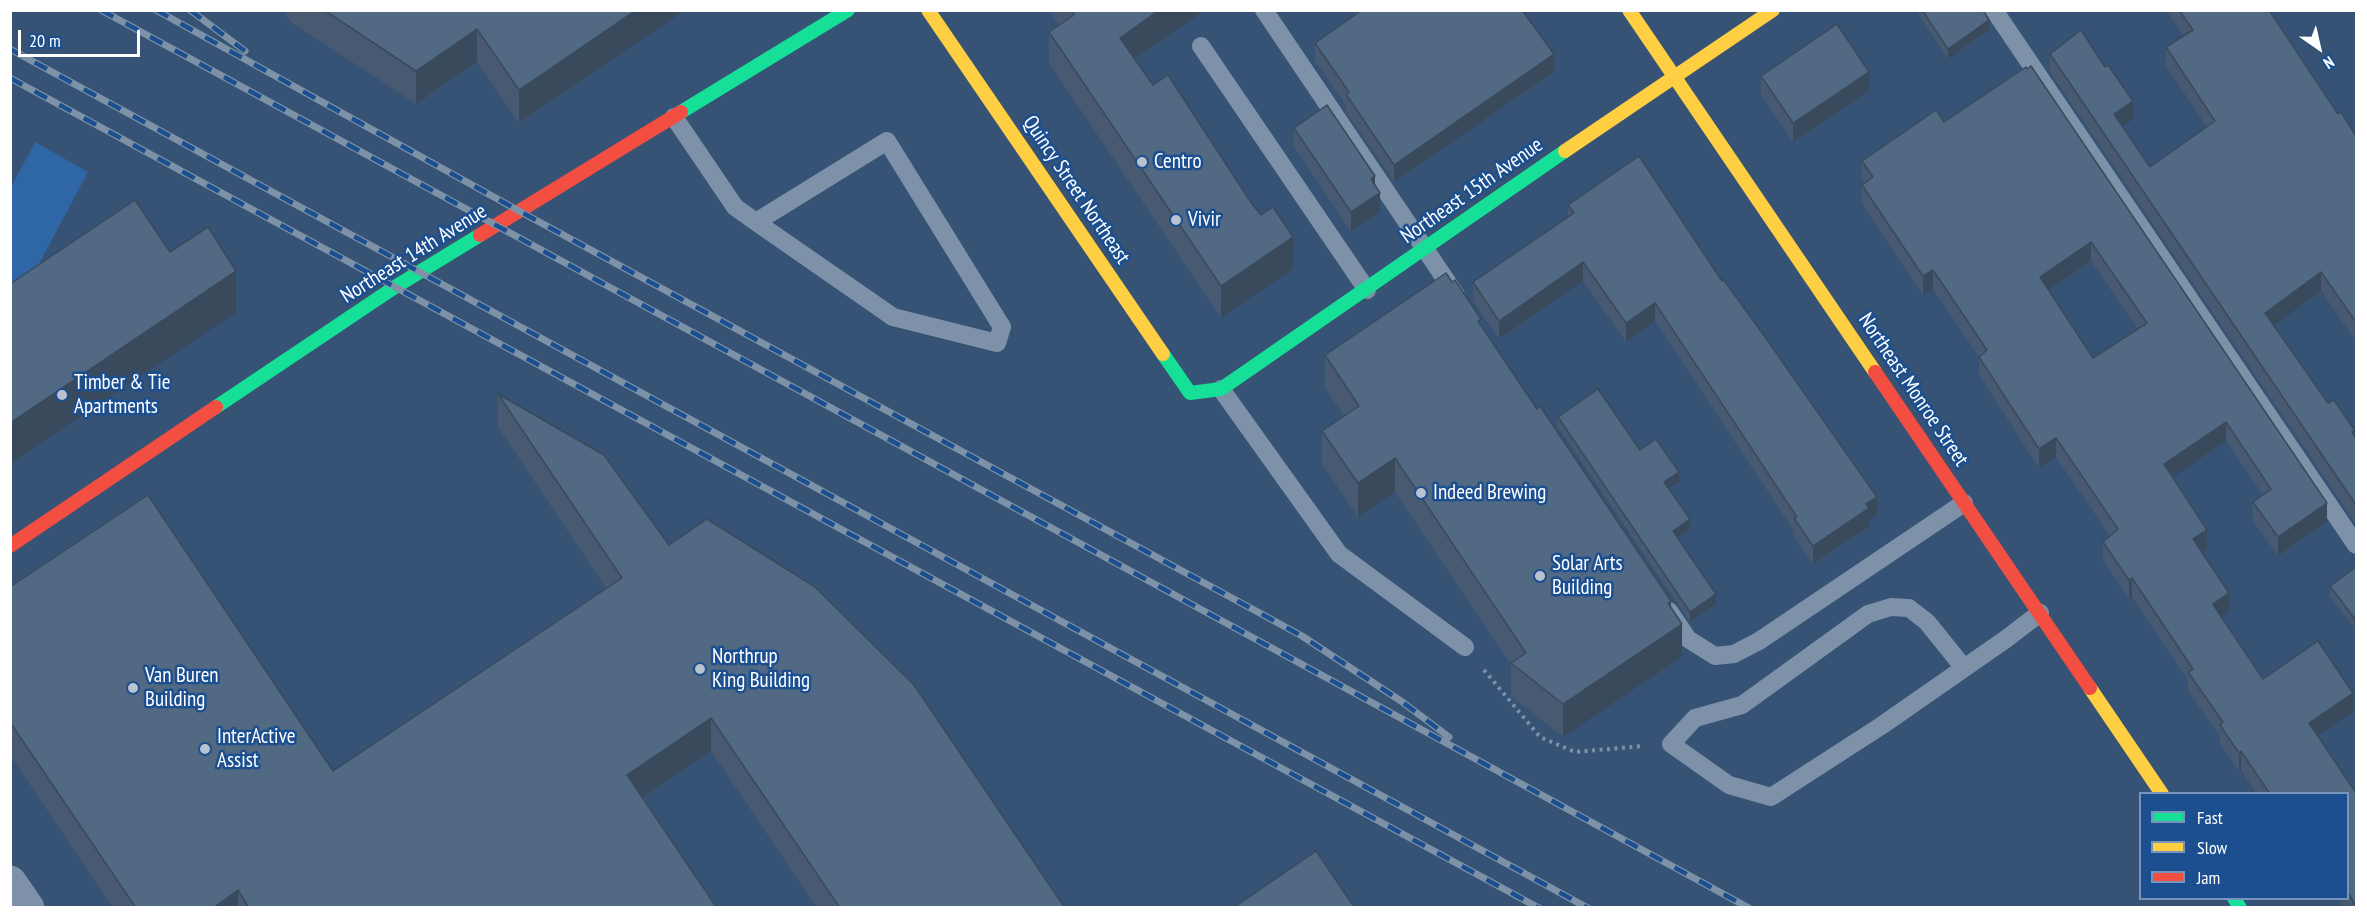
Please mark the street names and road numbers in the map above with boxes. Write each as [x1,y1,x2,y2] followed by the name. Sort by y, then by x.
[1017,111,1135,269] street label: Quincy Street Northeast
[1396,133,1548,249] street label: Northeast 15th Avenue
[336,199,492,309] street label: Northeast 14th Avenue
[1852,309,1974,471] street label: Northeast Monroe Street

